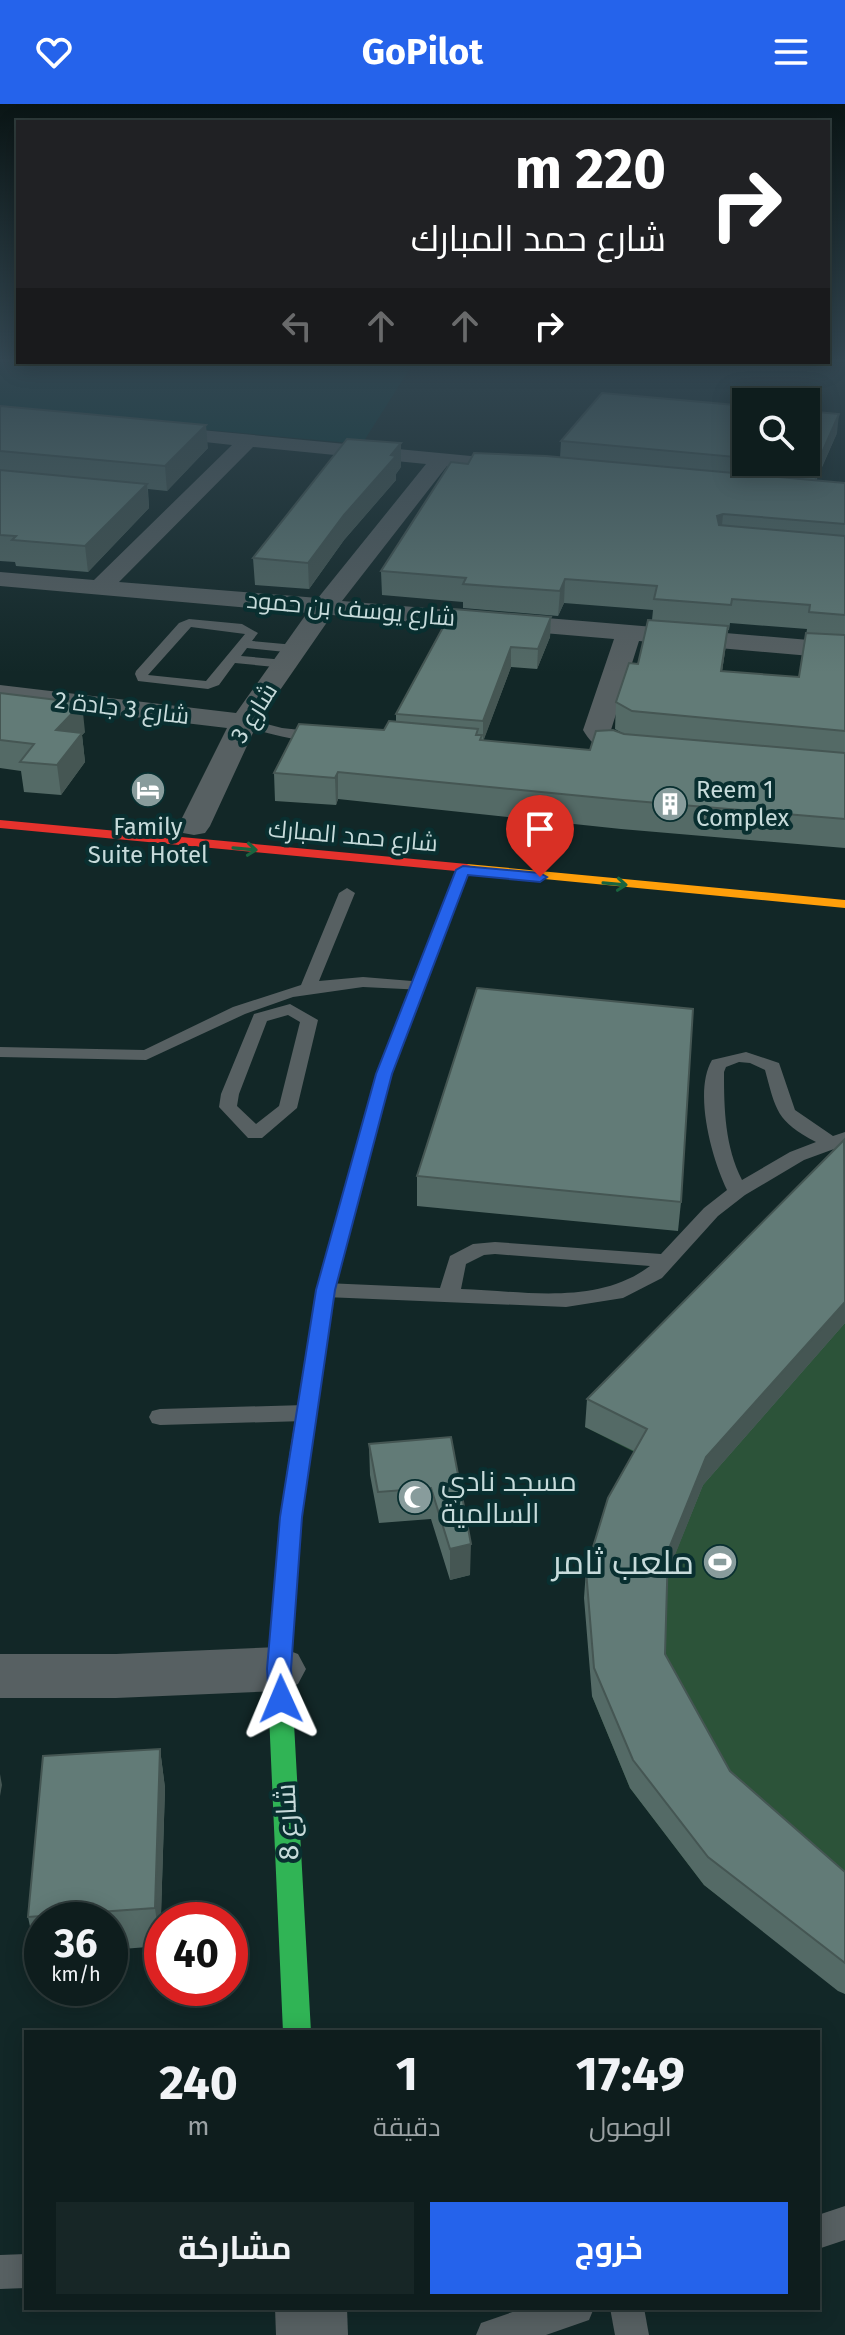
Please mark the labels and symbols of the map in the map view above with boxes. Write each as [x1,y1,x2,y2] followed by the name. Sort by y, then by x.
[245,586,456,634] street label: شارع يوسف بن حمود
[225,678,285,749] street label: شارع 3
[53,686,191,732] street label: شارع 3 جادة 2
[129,771,167,809] hotel icon: Family Suite Hotel
[696,776,790,832] place label: Reem 1 Complex
[651,785,689,823] building icon: Reem 1 Complex
[506,795,574,877] pin
[88,813,208,869] place label: Family Suite Hotel
[267,815,439,859] street label: شارع حمد المبارك
[231,842,258,857] one-way arrow
[601,877,628,892] one-way arrow
[441,1465,577,1530] place label: مسجد نادي السالمية
[396,1478,434,1516] mosque icon: مسجد نادي السالمية
[550,1542,694,1583] place label: ملعب ثامر
[701,1543,739,1581] sports icon: ملعب ثامر
[239,1657,323,1741] position arrow
[269,1783,307,1861] street label: شارع 8
[144,1902,248,2006] speed limit sign: 40

